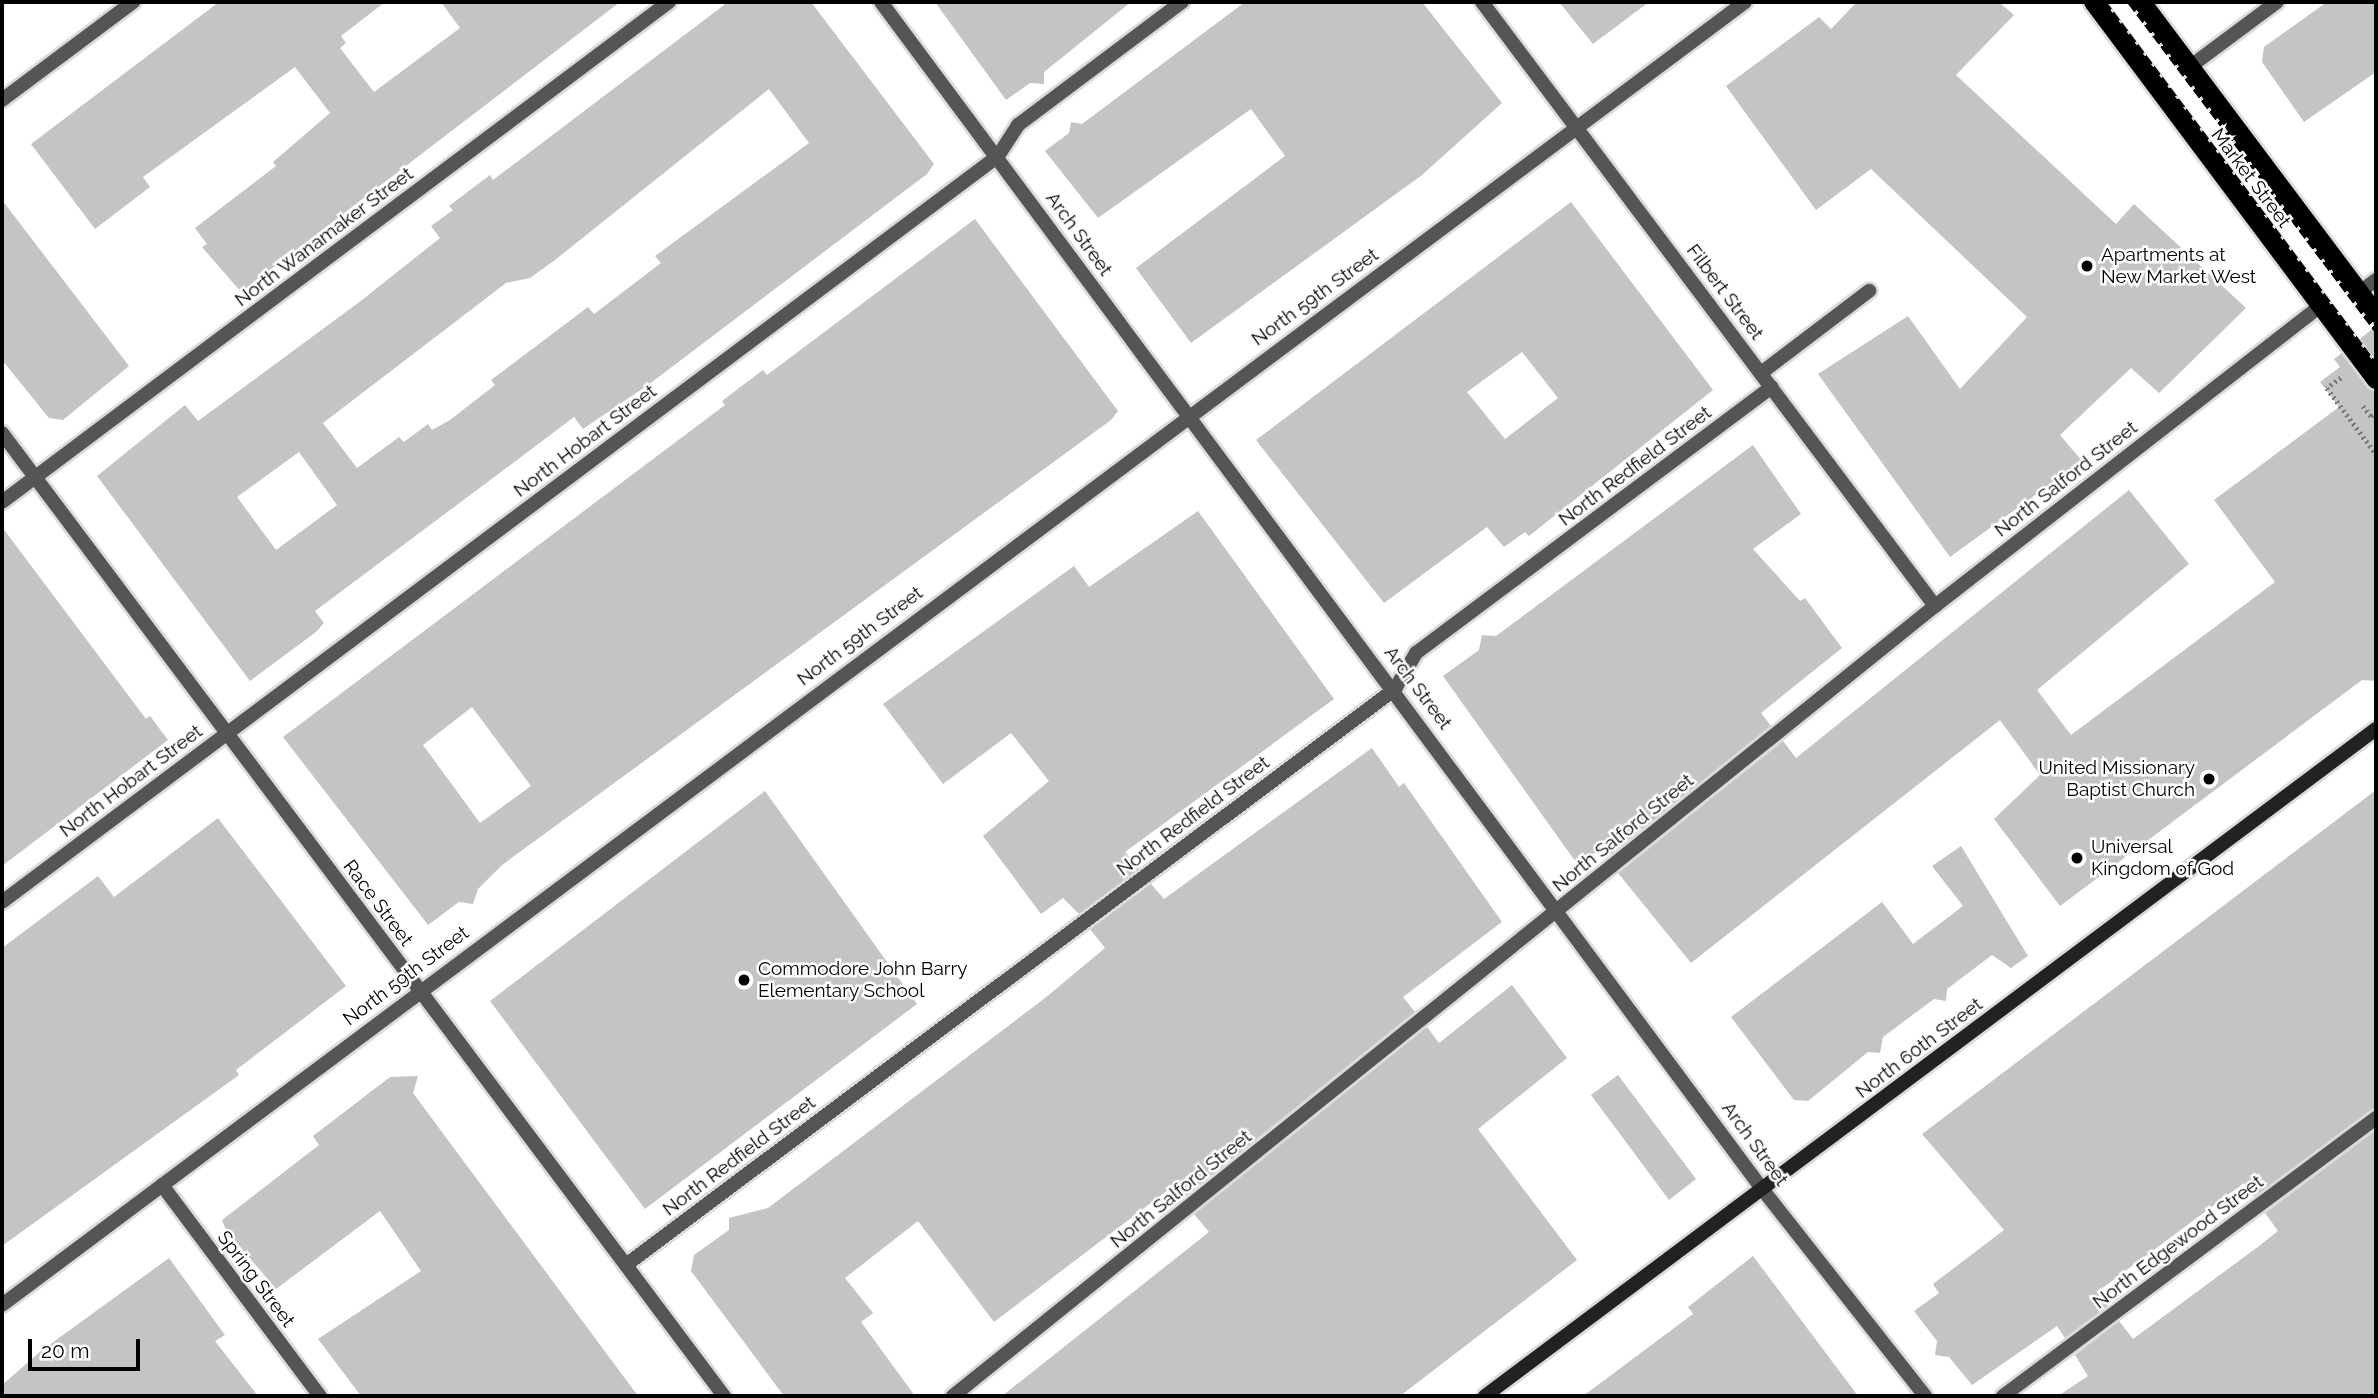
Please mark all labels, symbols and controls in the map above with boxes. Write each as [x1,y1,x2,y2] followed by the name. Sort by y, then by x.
[2206,124,2296,232] street label: Market Street
[230,162,418,312] street label: North Wanamaker Street
[1041,188,1117,280] street label: Arch Street
[1682,240,1768,344] street label: Filbert Street
[1247,243,1383,351] street label: North 59th Street
[2101,244,2257,288] place label: Apartments at New Market West
[2079,258,2095,274] marker: Apartments at New Market West
[509,380,661,502] street label: North Hobart Street
[1554,401,1716,531] street label: North Redfield Street
[1990,416,2142,542] street label: North Salford Street
[793,581,927,691] street label: North 59th Street
[1379,642,1457,734] street label: Arch Street
[55,720,207,842] street label: North Hobart Street
[1112,751,1274,881] street label: North Redfield Street
[2039,757,2195,801] place label: United Missionary Baptist Church
[1548,769,1698,897] street label: North Salford Street
[2201,771,2217,787] marker: United Missionary Baptist Church
[2091,836,2235,880] place label: Universal Kingdom of God
[2069,850,2085,866] marker: Universal Kingdom of God
[338,856,418,950] street label: Race Street
[339,921,473,1031] street label: North 59th Street
[758,958,968,1002] place label: Commodore John Barry Elementary School
[736,972,752,988] marker: Commodore John Barry Elementary School
[1851,993,1987,1103] street label: North 60th Street
[658,1091,820,1221] street label: North Redfield Street
[1717,1098,1793,1190] street label: Arch Street
[1106,1125,1256,1253] street label: North Salford Street
[2088,1170,2268,1314] street label: North Edgewood Street
[212,1226,300,1332] street label: Spring Street
[32,1324,144,1368] scale bar
[41,1338,89,1363] text: 20 m

